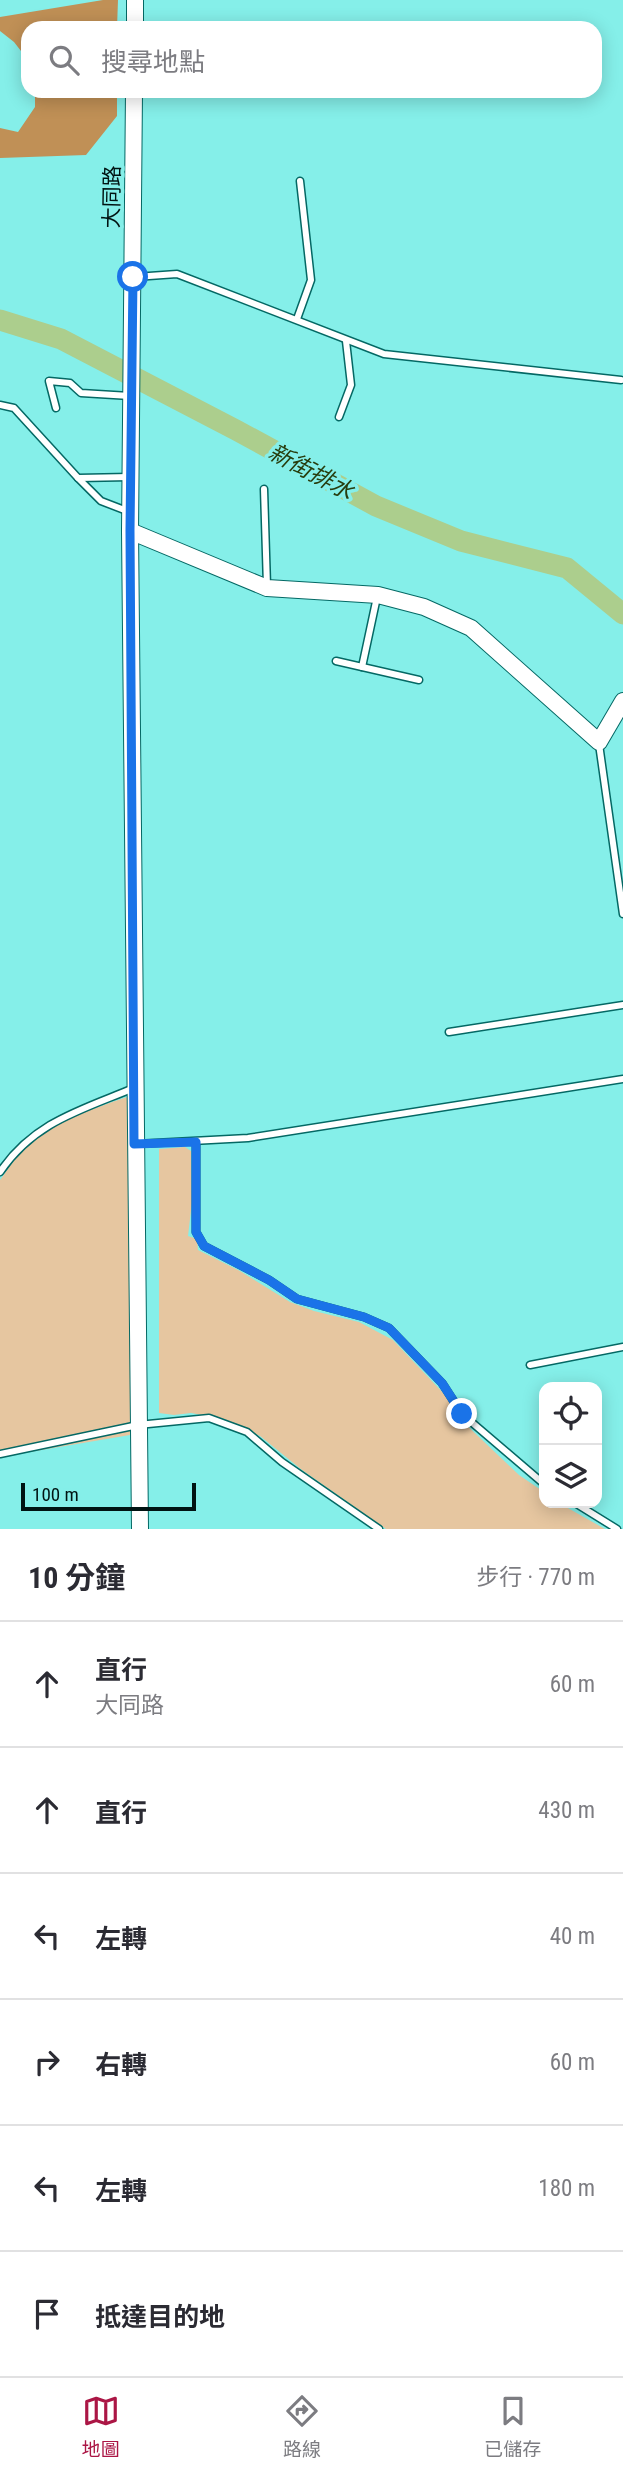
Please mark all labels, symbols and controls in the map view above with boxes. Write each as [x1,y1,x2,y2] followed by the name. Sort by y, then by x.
[21,21,602,98] search box
[45,41,83,79] icon: search
[101,47,205,77] text: 搜尋地點
[99,165,125,229] street label: 大同路
[117,261,148,292] route start
[264,438,359,506] water label: 新街排水
[539,1382,602,1508] map controls
[539,1382,602,1445] button: locate
[446,1398,477,1429] route end
[539,1445,602,1508] button: layers
[21,1480,196,1512] scale bar
[32,1483,79,1506] text: 100 m
[28,1560,125,1595] text: 10 分鐘
[476,1564,595,1591] text: 步行 · 770 m
[95,1655,147,1685] text: 直行
[28,1665,66,1703] icon: ahead
[550,1671,595,1698] text: 60 m
[95,1692,164,1719] text: 大同路
[28,1791,66,1829] icon: ahead
[538,1797,595,1824] text: 430 m
[95,1798,147,1828] text: 直行
[28,1917,66,1955] icon: left
[550,1923,595,1950] text: 40 m
[95,1924,147,1954] text: 左轉
[28,2043,66,2081] icon: right
[550,2049,595,2076] text: 60 m
[95,2050,147,2080] text: 右轉
[28,2169,66,2207] icon: left
[538,2175,595,2202] text: 180 m
[95,2176,147,2206] text: 左轉
[28,2295,66,2333] icon: arrive
[95,2302,225,2332] text: 抵達目的地
[82,2392,120,2461] tab: 地圖
[283,2392,321,2461] tab: 路線
[484,2392,541,2461] tab: 已儲存

